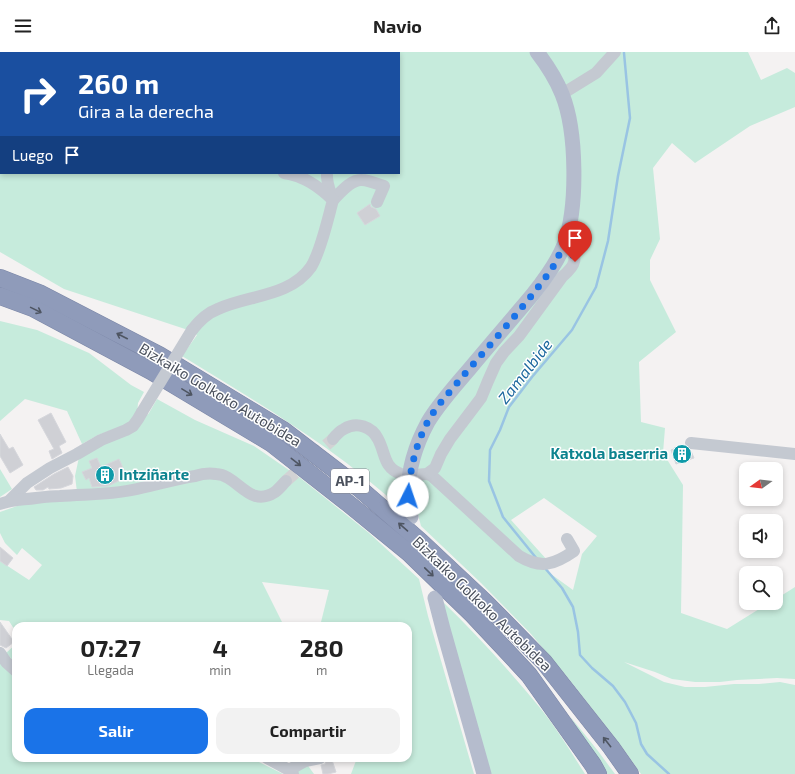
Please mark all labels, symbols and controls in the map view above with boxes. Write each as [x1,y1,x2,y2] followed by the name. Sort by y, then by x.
[12,15,34,37] icon: menu
[373,15,422,37] text: Navio
[761,15,783,37] icon: share
[78,66,159,100] text: 260 m
[12,68,64,120] icon: right
[78,100,214,122] text: Gira a la derecha
[61,144,83,166] icon: arrive
[12,146,53,164] text: Luego
[558,221,592,262] pin
[564,227,586,249] icon: arrive
[30,307,42,314] one-way arrow
[116,332,128,340] one-way arrow
[493,334,556,407] water label: Zamalbide
[136,339,305,450] street label: Bizkaiko Golkoko Autobidea
[181,389,193,397] one-way arrow
[671,443,693,465] building icon: Katxola baserria
[551,444,668,462] place label: Katxola baserria
[291,458,302,467] one-way arrow
[739,462,783,506] north arrow
[739,462,783,610] map controls
[94,464,116,486] building icon: Intziñarte
[119,465,189,483] place label: Intziñarte
[331,469,369,493] road number: AP-1
[387,475,429,517] position arrow
[739,514,783,558] button: sound
[397,522,408,531] one-way arrow
[410,532,556,674] street label: Bizkaiko Golkoko Autobidea
[739,566,783,610] button: search
[424,567,434,577] one-way arrow
[80,633,141,662] text: 07:27
[213,633,228,662] text: 4
[300,633,344,662] text: 280
[87,662,134,678] text: Llegada
[209,662,231,678] text: min
[316,662,327,678] text: m
[24,708,208,754] button: Salir
[216,708,400,754] button: Compartir
[603,737,612,748] one-way arrow

